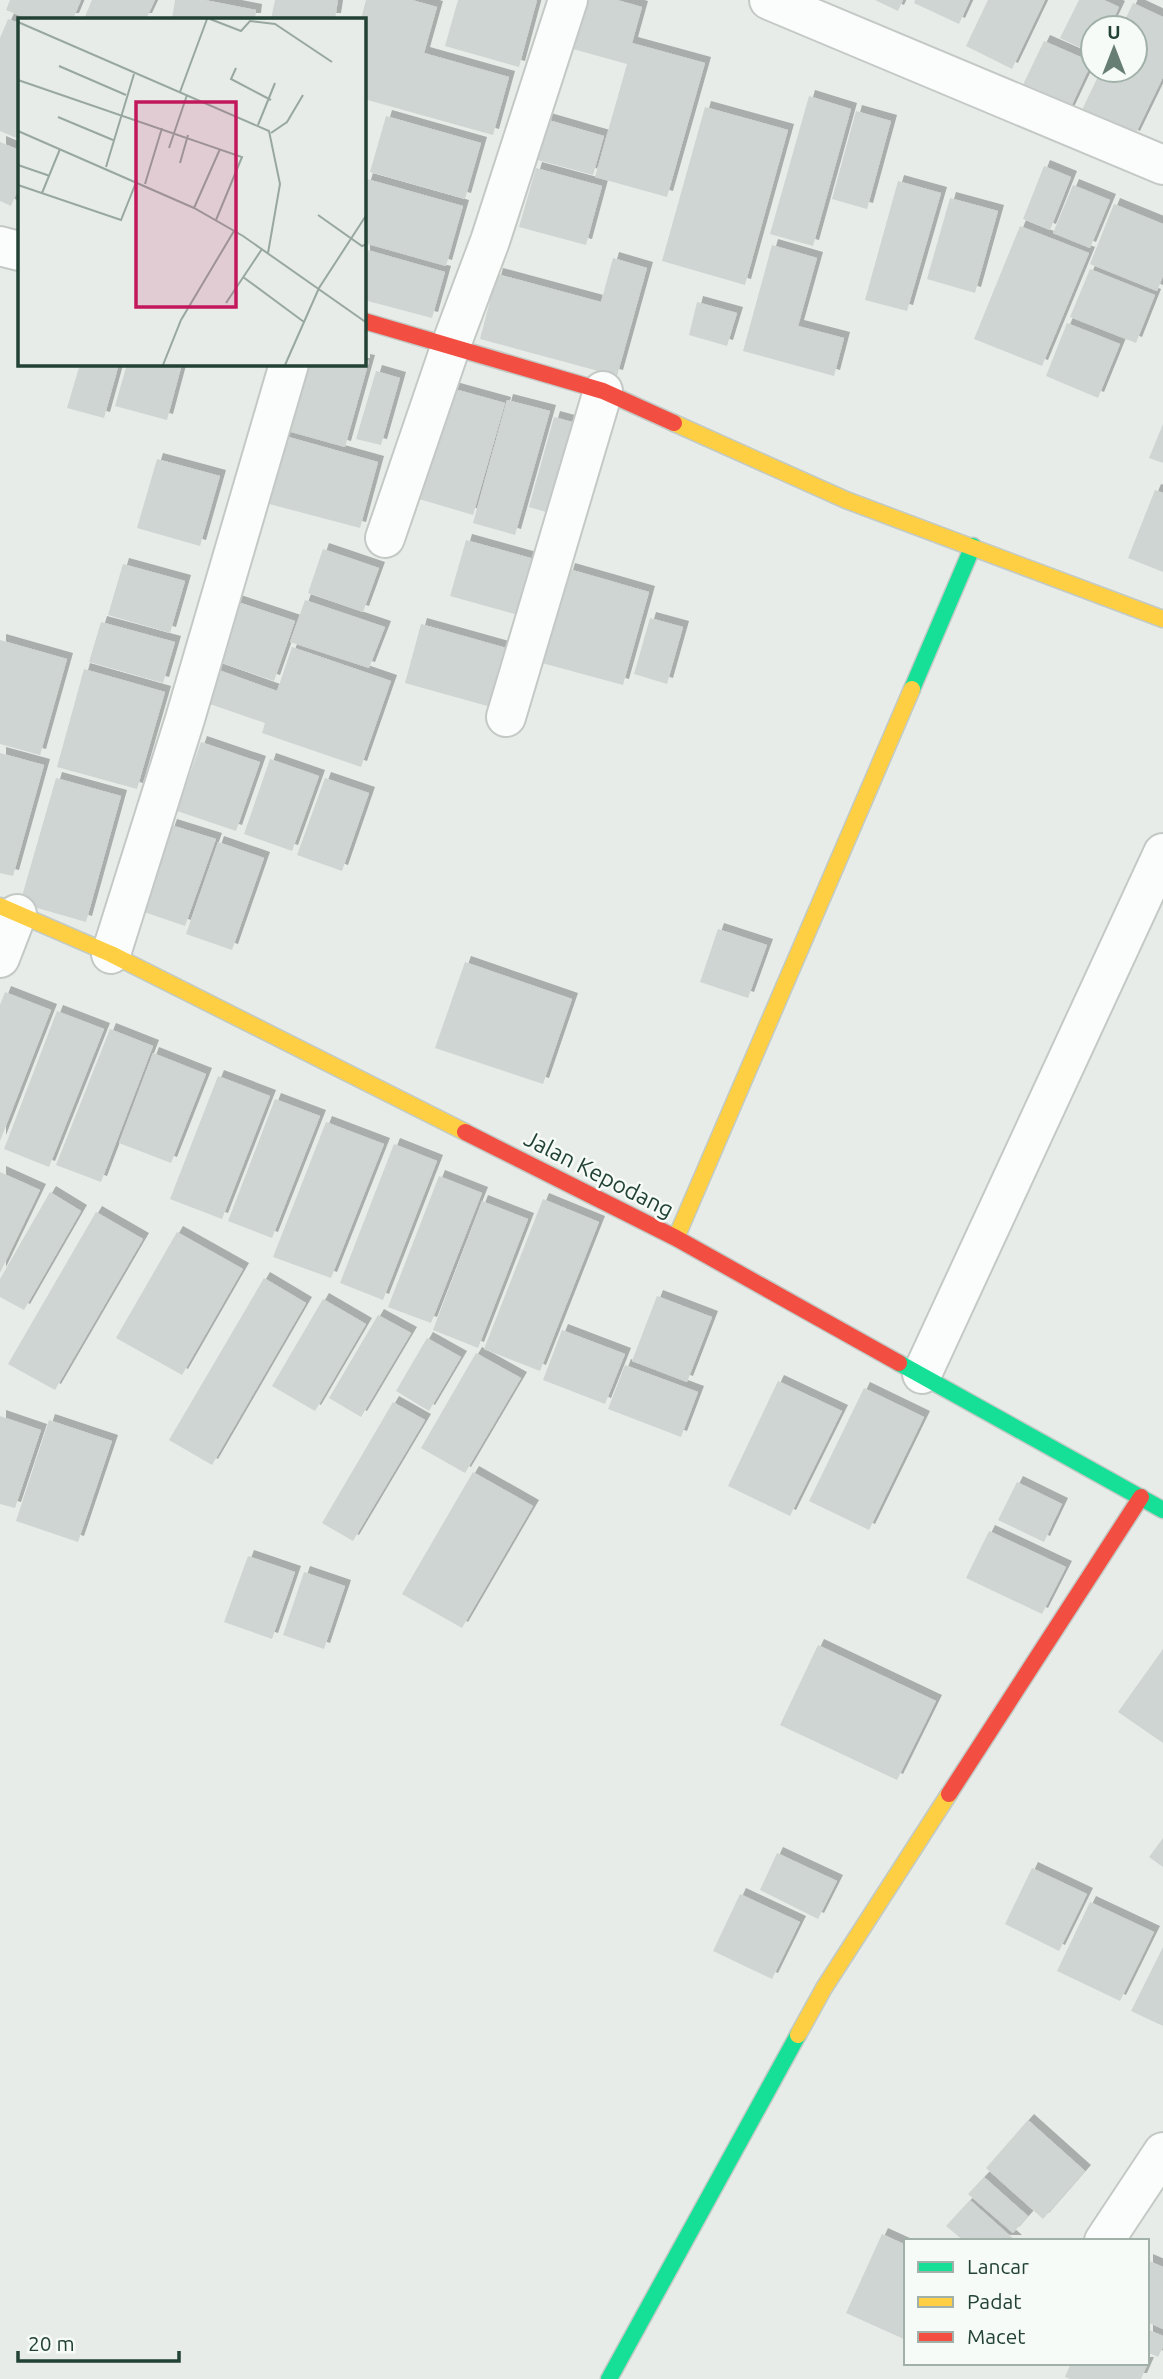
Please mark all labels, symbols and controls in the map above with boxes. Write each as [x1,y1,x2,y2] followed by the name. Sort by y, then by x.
[1079,14,1149,84] north arrow
[18,18,366,366] inset map
[1107,21,1121,43] text: U
[520,1125,678,1222] street label: Jalan Kepodang
[904,2239,1149,2365] legend
[967,2254,1029,2278] text: Lancar
[967,2289,1022,2313] text: Padat
[18,2320,178,2364] scale bar
[967,2324,1026,2348] text: Macet
[28,2331,75,2355] text: 20 m

